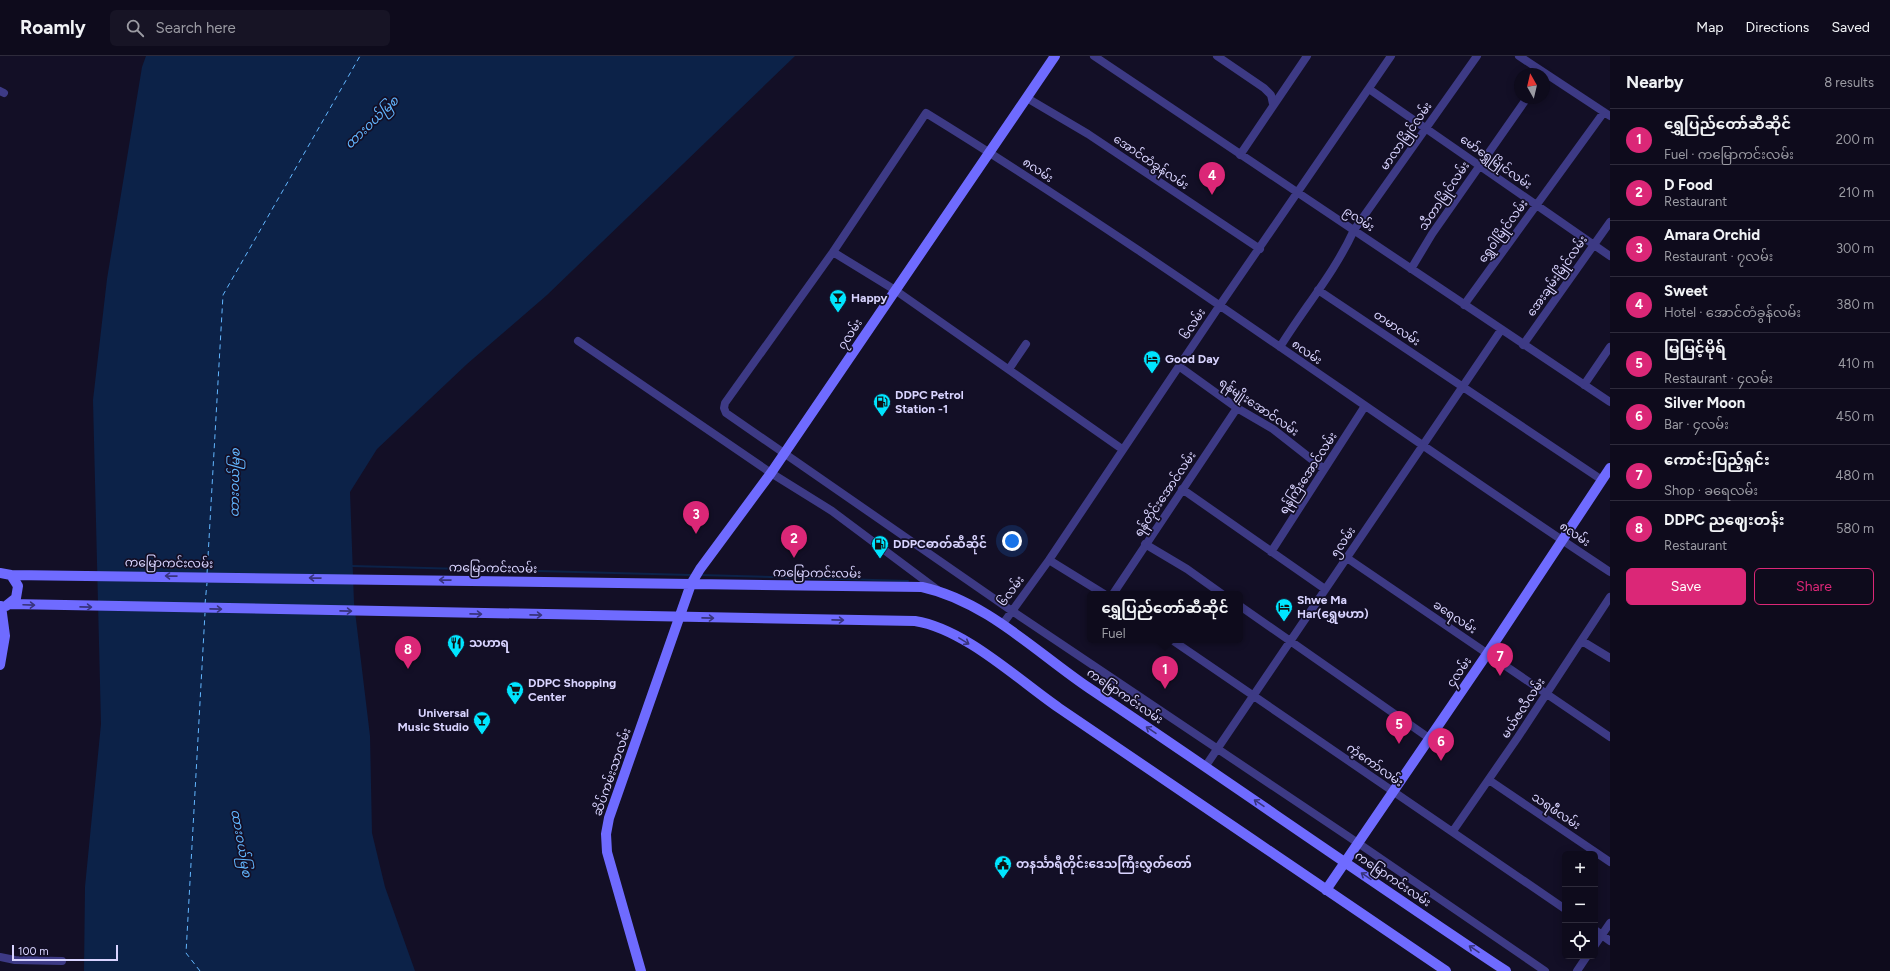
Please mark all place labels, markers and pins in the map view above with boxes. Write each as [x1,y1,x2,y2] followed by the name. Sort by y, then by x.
[1199,162,1225,195] pin: 4
[828,288,848,313] bar icon: Happy
[851,291,888,305] place label: Happy
[1142,349,1162,374] hotel icon: Good Day
[1165,352,1219,366] place label: Good Day
[895,388,964,416] place label: DDPC Petrol Station -1
[872,392,892,417] fuel station icon: DDPC Petrol Station -1
[683,501,709,534] pin: 3
[781,525,807,558] pin: 2
[870,534,890,559] fuel station icon: DDPCဓာတ်ဆီဆိုင်
[893,534,987,555] place label: DDPCဓာတ်ဆီဆိုင်
[1297,593,1369,624] place label: Shwe Ma Har(‌‌ရွှေမဟာ)
[1274,597,1294,622] hotel icon: Shwe Ma Har(‌‌ရွှေမဟာ)
[446,633,466,658] restaurant icon: သဟာရ
[395,636,421,669] pin: 8
[469,636,510,653] place label: သဟာရ
[1487,643,1513,676] pin: 7
[1152,656,1178,689] pin: 1
[528,676,616,704] place label: DDPC Shopping Center
[505,680,525,705] supermarket icon: DDPC Shopping Center
[398,706,469,734] place label: Universal Music Studio
[472,710,492,735] bar icon: Universal Music Studio
[1386,711,1412,744] pin: 5
[1428,728,1454,761] pin: 6
[993,854,1013,879] public building icon: တနင်္သာရီတိုင်းဒေသကြီးလွှတ်တော်
[1016,854,1192,875] place label: တနင်္သာရီတိုင်းဒေသကြီးလွှတ်တော်

